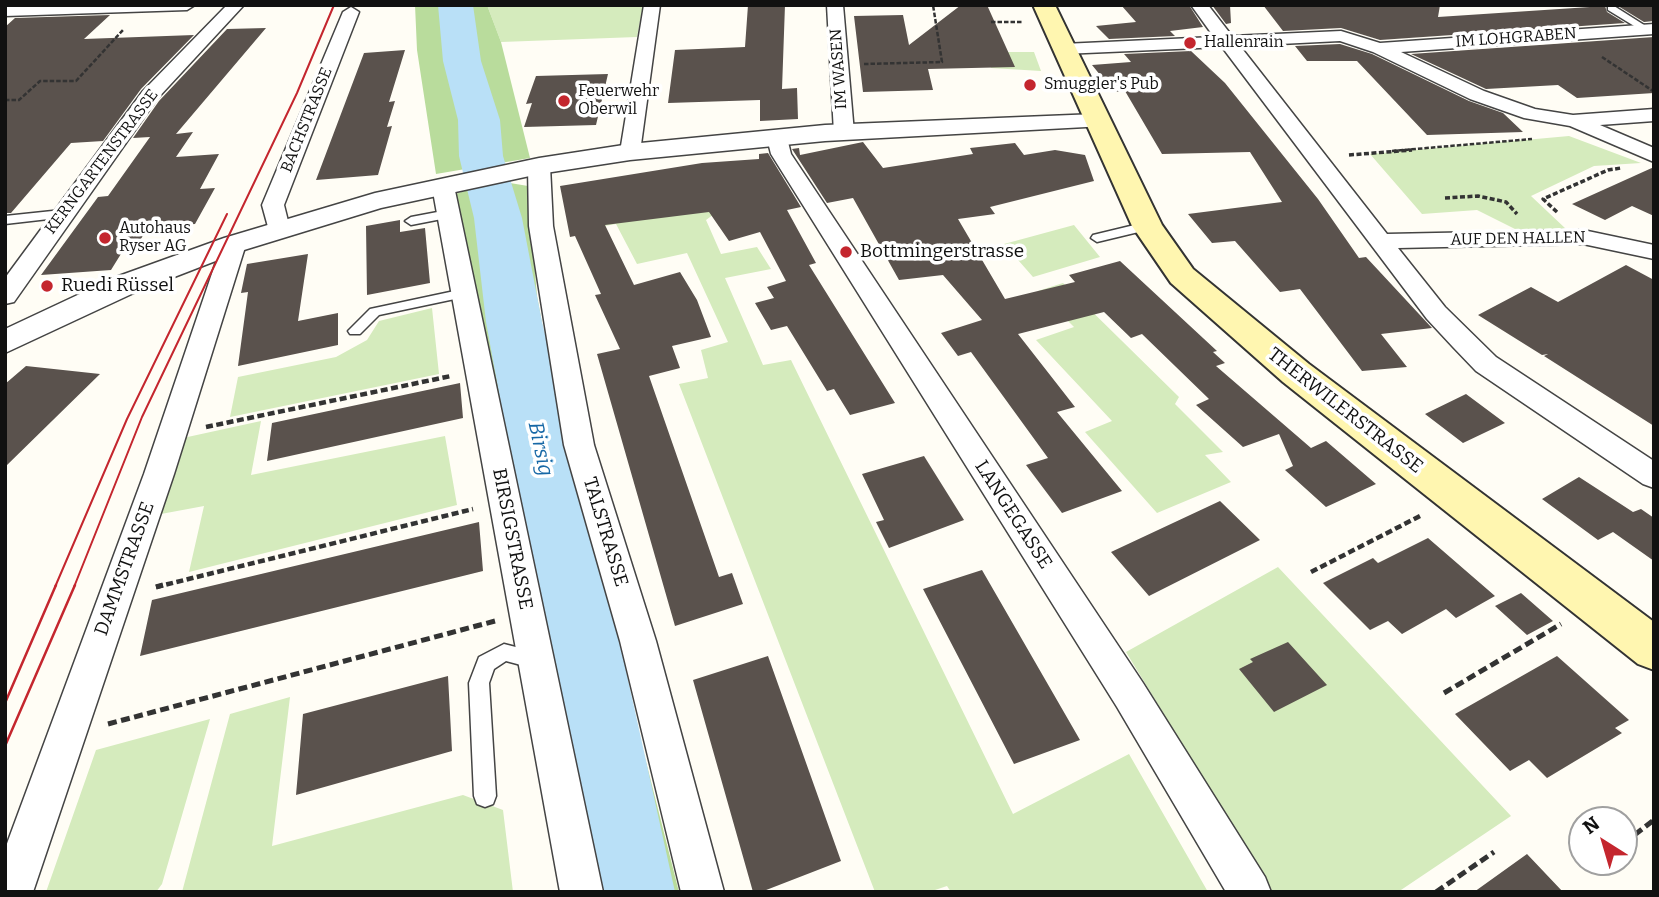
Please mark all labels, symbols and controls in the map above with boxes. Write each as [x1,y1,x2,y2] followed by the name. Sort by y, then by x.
[1455,24,1577,52] street label: IM LOHGRABEN
[827,28,851,110] street label: IM WASEN
[1204,33,1284,53] place label: Hallenrain
[1182,35,1198,51] marker: Hallenrain
[277,65,337,175] street label: BACHSTRASSE
[1044,75,1159,95] place label: Smuggler's Pub
[1022,77,1038,93] marker: Smuggler's Pub
[578,82,659,120] place label: Feuerwehr Oberwil
[41,86,163,238] street label: KERNGARTENSTRASSE
[556,93,572,109] marker: Feuerwehr Oberwil
[119,219,191,257] place label: Autohaus Ryser AG
[1450,228,1586,250] street label: AUF DEN HALLEN
[97,230,113,246] marker: Autohaus Ryser AG
[860,241,1024,263] place label: Bottmingerstrasse
[838,244,854,260] marker: Bottmingerstrasse
[61,275,174,297] place label: Ruedi Rüssel
[39,278,55,294] marker: Ruedi Rüssel
[1263,343,1427,479] street label: THERWILERSTRASSE
[522,419,558,479] water label: Birsig
[970,457,1056,573] street label: LANGEGASSE
[487,466,537,612] street label: BIRSIGSTRASSE
[578,475,632,589] street label: TALSTRASSE
[90,499,160,639] street label: DAMMSTRASSE
[1568,806,1638,876] north arrow
[1578,812,1604,839] text: N

